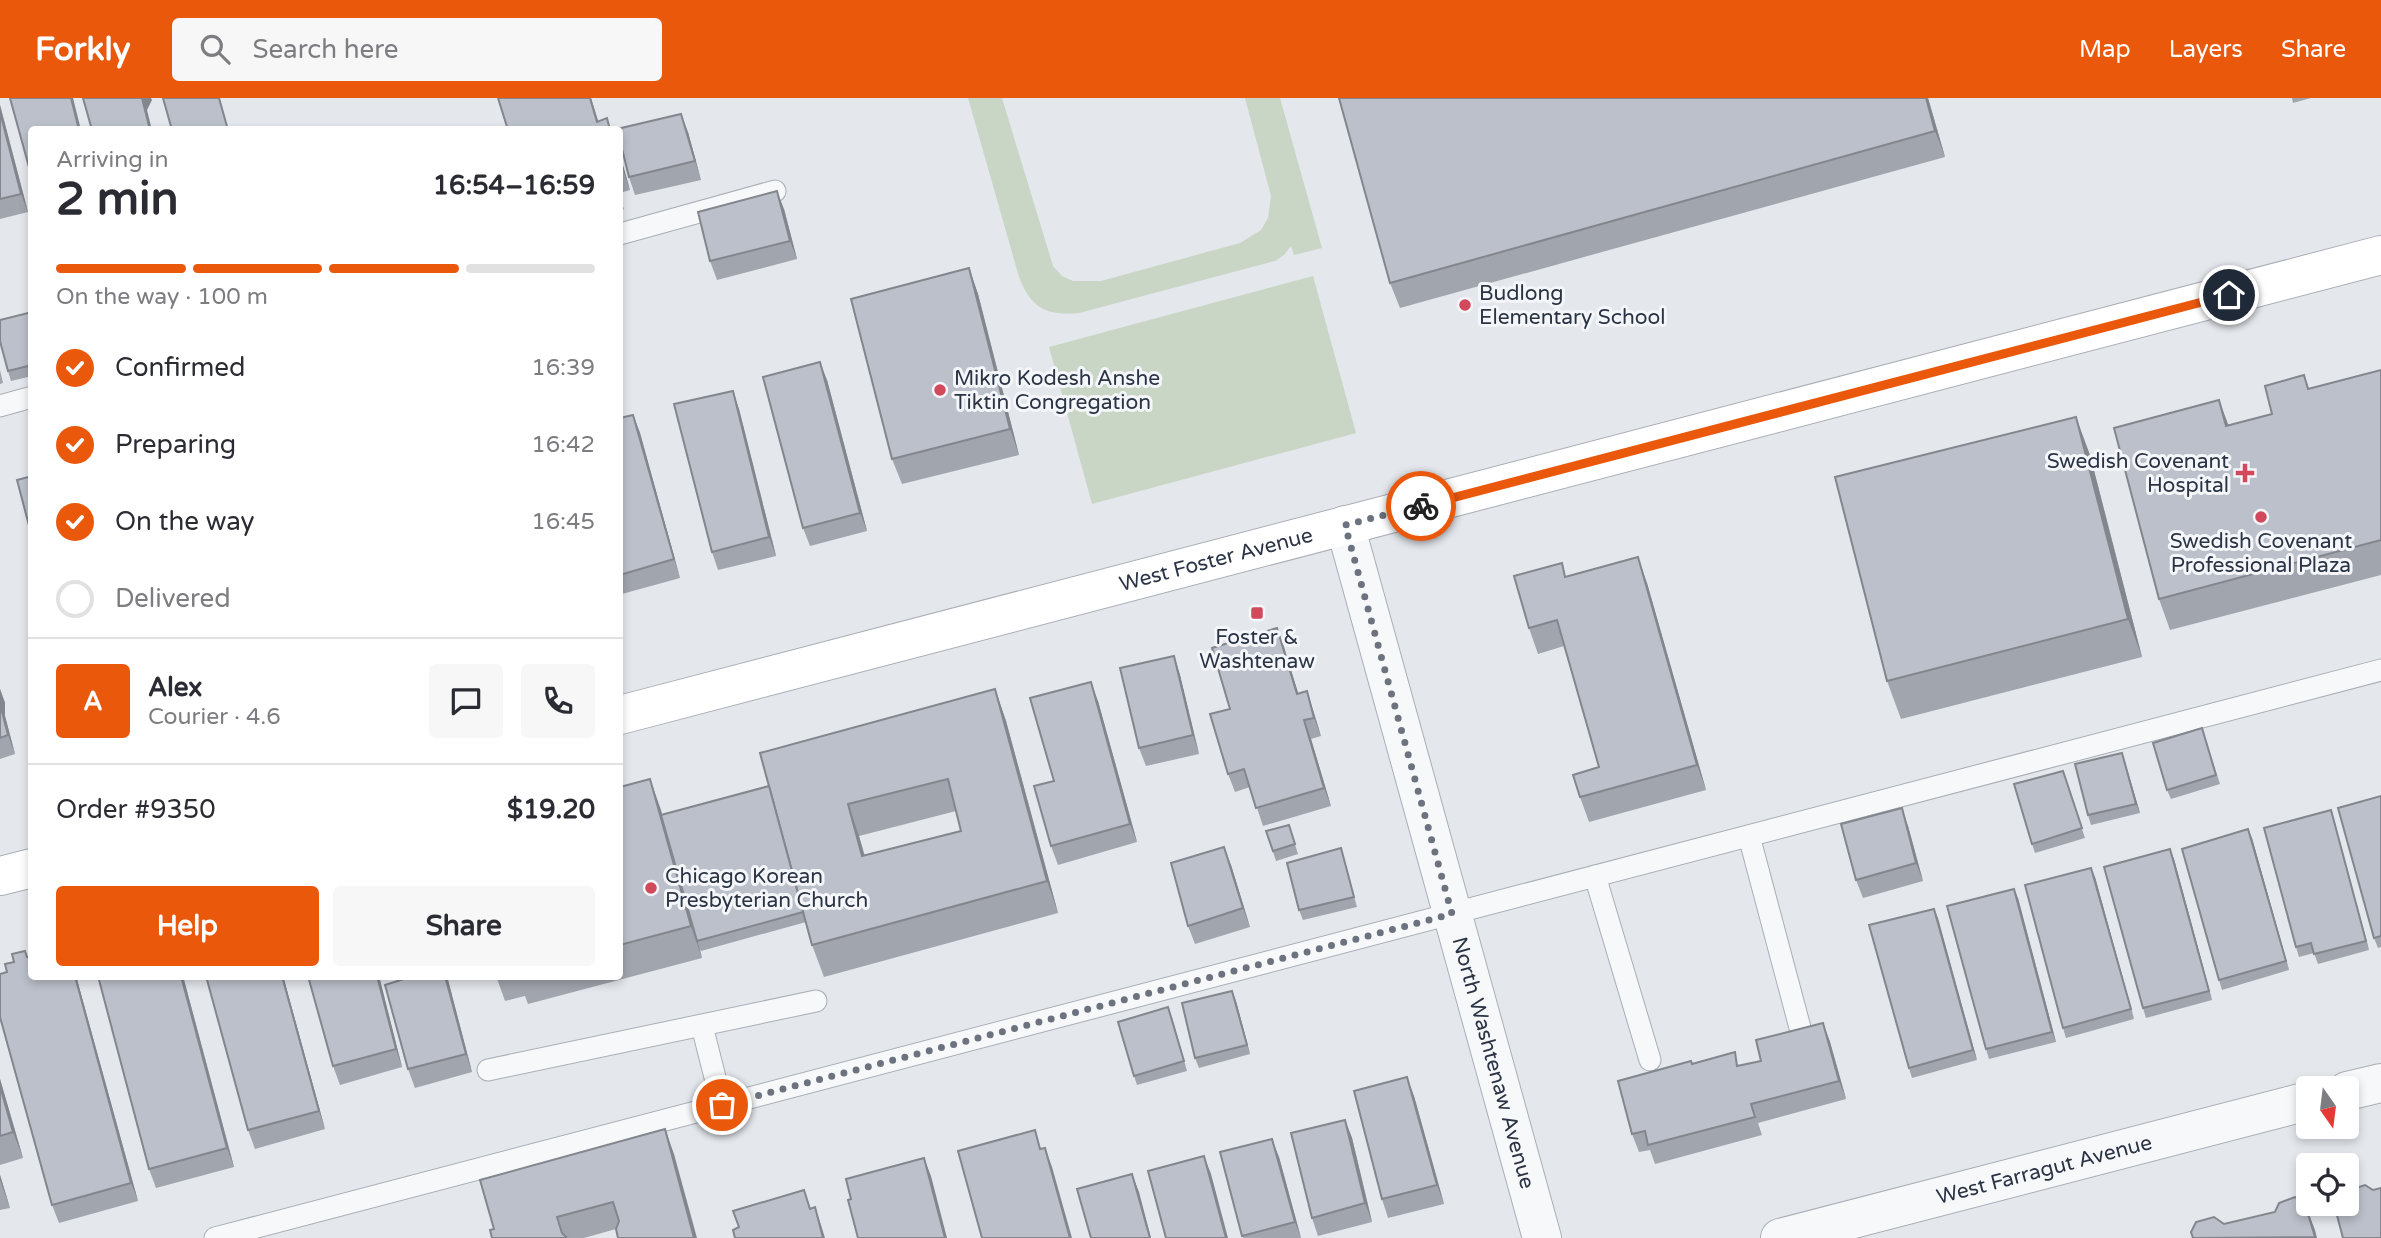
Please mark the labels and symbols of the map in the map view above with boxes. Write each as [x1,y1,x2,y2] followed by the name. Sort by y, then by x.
[2199,265,2259,325] pin
[1479,281,1666,330] place label: Budlong Elementary School
[1457,297,1473,313] marker: Budlong Elementary School
[954,366,1160,415] place label: Mikro Kodesh Anshe Tiktin Congregation
[932,382,948,398] marker: Mikro Kodesh Anshe Tiktin Congregation
[2047,449,2229,498] place label: Swedish Covenant Hospital
[2235,463,2255,483] marker: Swedish Covenant Hospital
[1386,471,1456,541] courier
[2253,509,2269,525] marker: Swedish Covenant Professional Plaza
[1117,522,1315,597] street label: West Foster Avenue
[2170,529,2352,578] place label: Swedish Covenant Professional Plaza
[1249,605,1265,621] marker: Foster & Washtenaw
[1199,625,1315,674] place label: Foster & Washtenaw
[665,864,868,913] place label: Chicago Korean Presbyterian Church
[643,880,659,896] marker: Chicago Korean Presbyterian Church
[1447,934,1540,1192] street label: North Washtenaw Avenue
[692,1075,752,1135] pin
[2296,1076,2359,1139] north arrow
[1934,1130,2155,1209] street label: West Farragut Avenue

